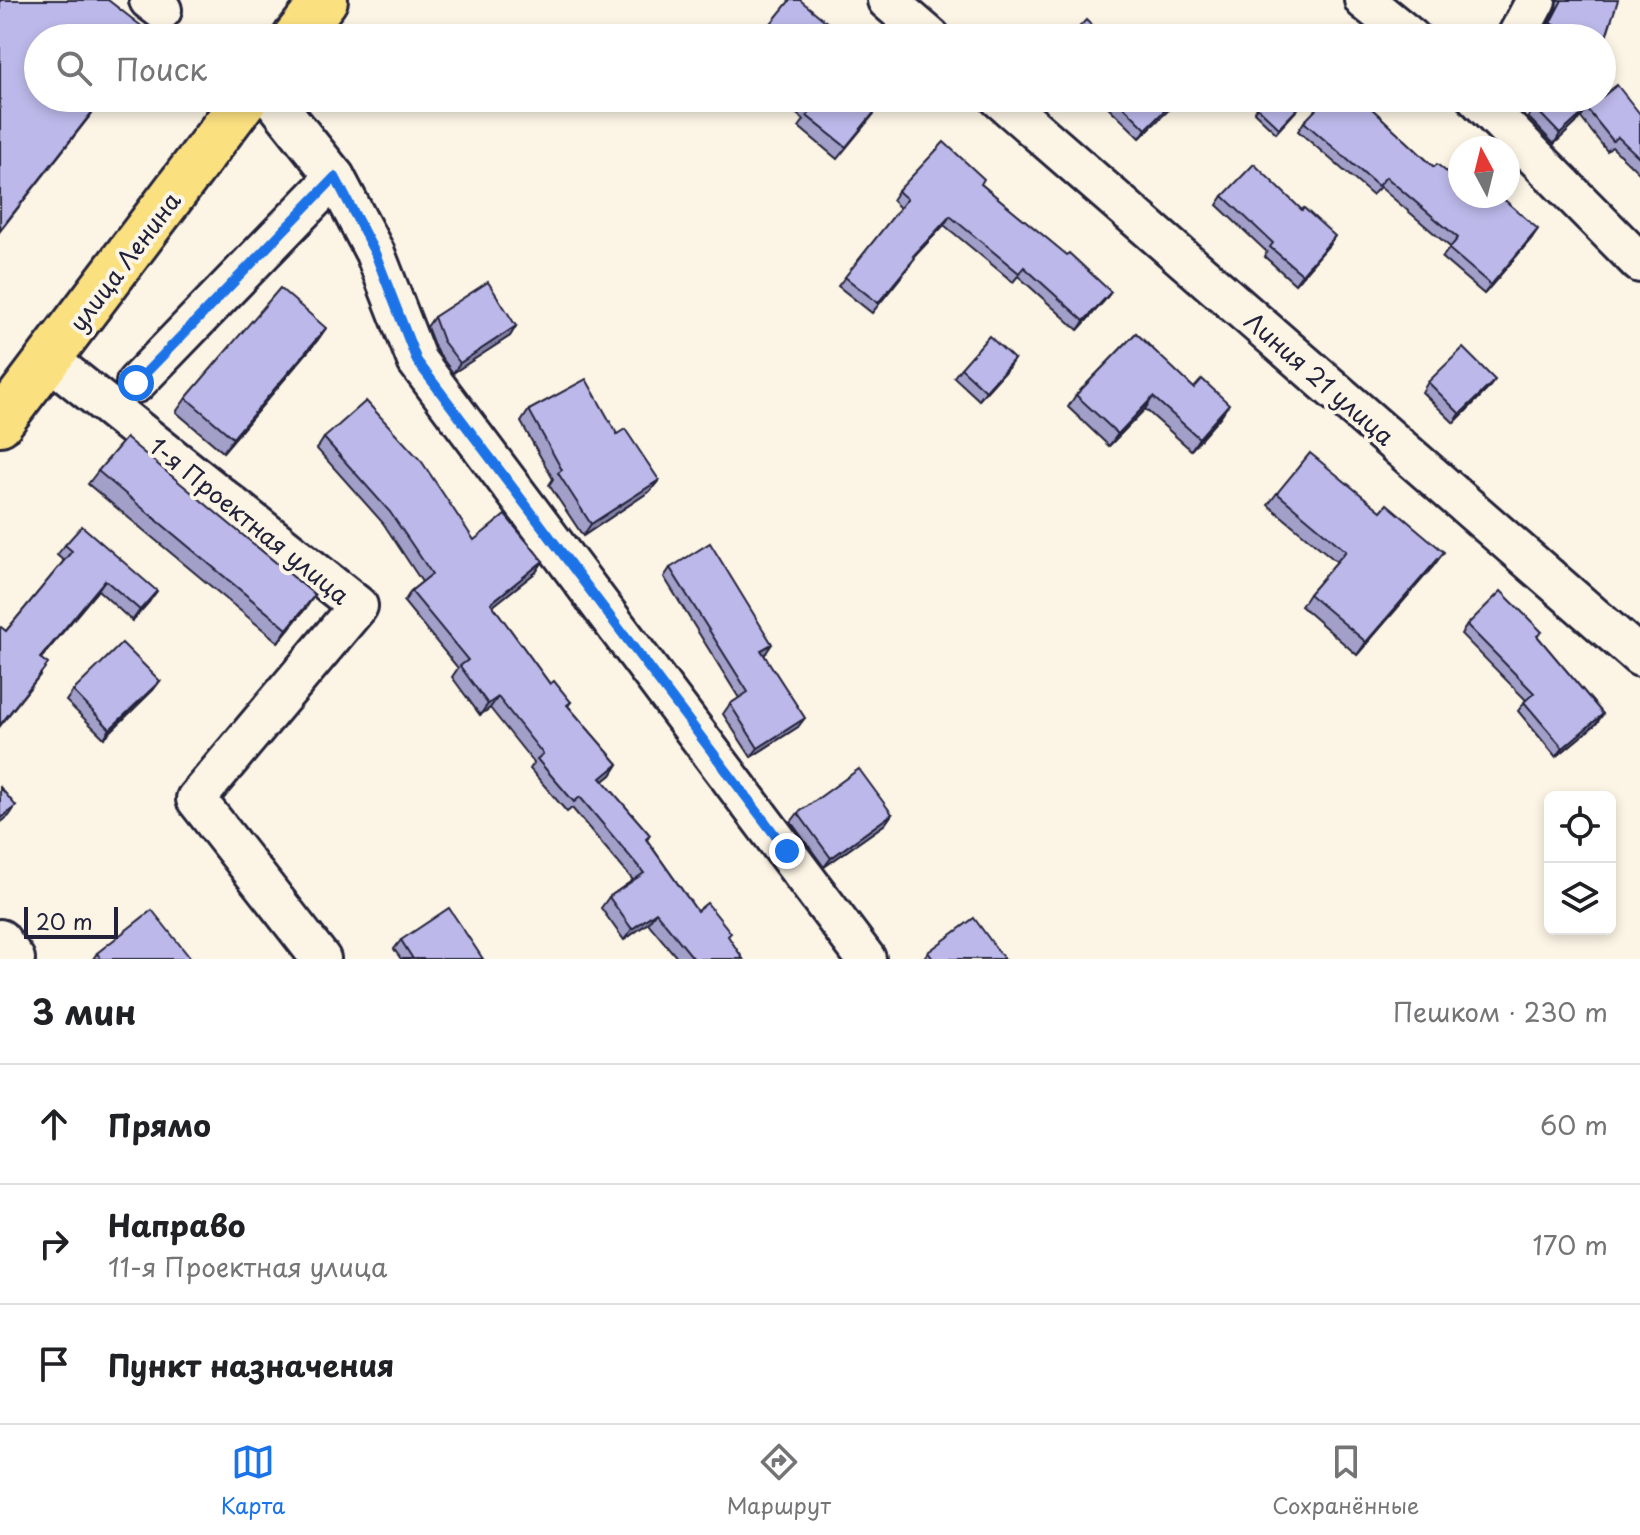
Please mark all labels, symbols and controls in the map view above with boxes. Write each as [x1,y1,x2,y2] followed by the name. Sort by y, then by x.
[24,24,1616,112] search box
[52,46,96,90] icon: search
[116,46,207,91] text: Поиск
[1448,136,1520,208] north arrow
[60,184,188,338] street label: улица Ленина
[1237,303,1403,453] street label: Линия 21 улица
[118,365,154,401] route start
[142,428,358,612] street label: 1-я Проектная улица
[1544,791,1616,935] map controls
[1544,791,1616,863] button: locate
[769,833,805,869] route end
[1544,863,1616,935] button: layers
[24,903,118,939] scale bar
[36,904,93,937] text: 20 m
[32,985,136,1037] text: 3 мин
[1393,992,1608,1031] text: Пешком · 230 m
[32,1102,76,1146] icon: ahead
[108,1102,211,1147] text: Прямо
[1540,1105,1608,1144] text: 60 m
[108,1202,246,1247] text: Направо
[32,1222,76,1266] icon: right
[1533,1225,1608,1264] text: 170 m
[108,1247,387,1286] text: 11-я Проектная улица
[32,1342,76,1386] icon: arrive
[108,1342,394,1387] text: Пункт назначения
[221,1440,285,1521] tab: Карта
[727,1440,831,1521] tab: Маршрут
[1272,1440,1419,1521] tab: Сохранённые

